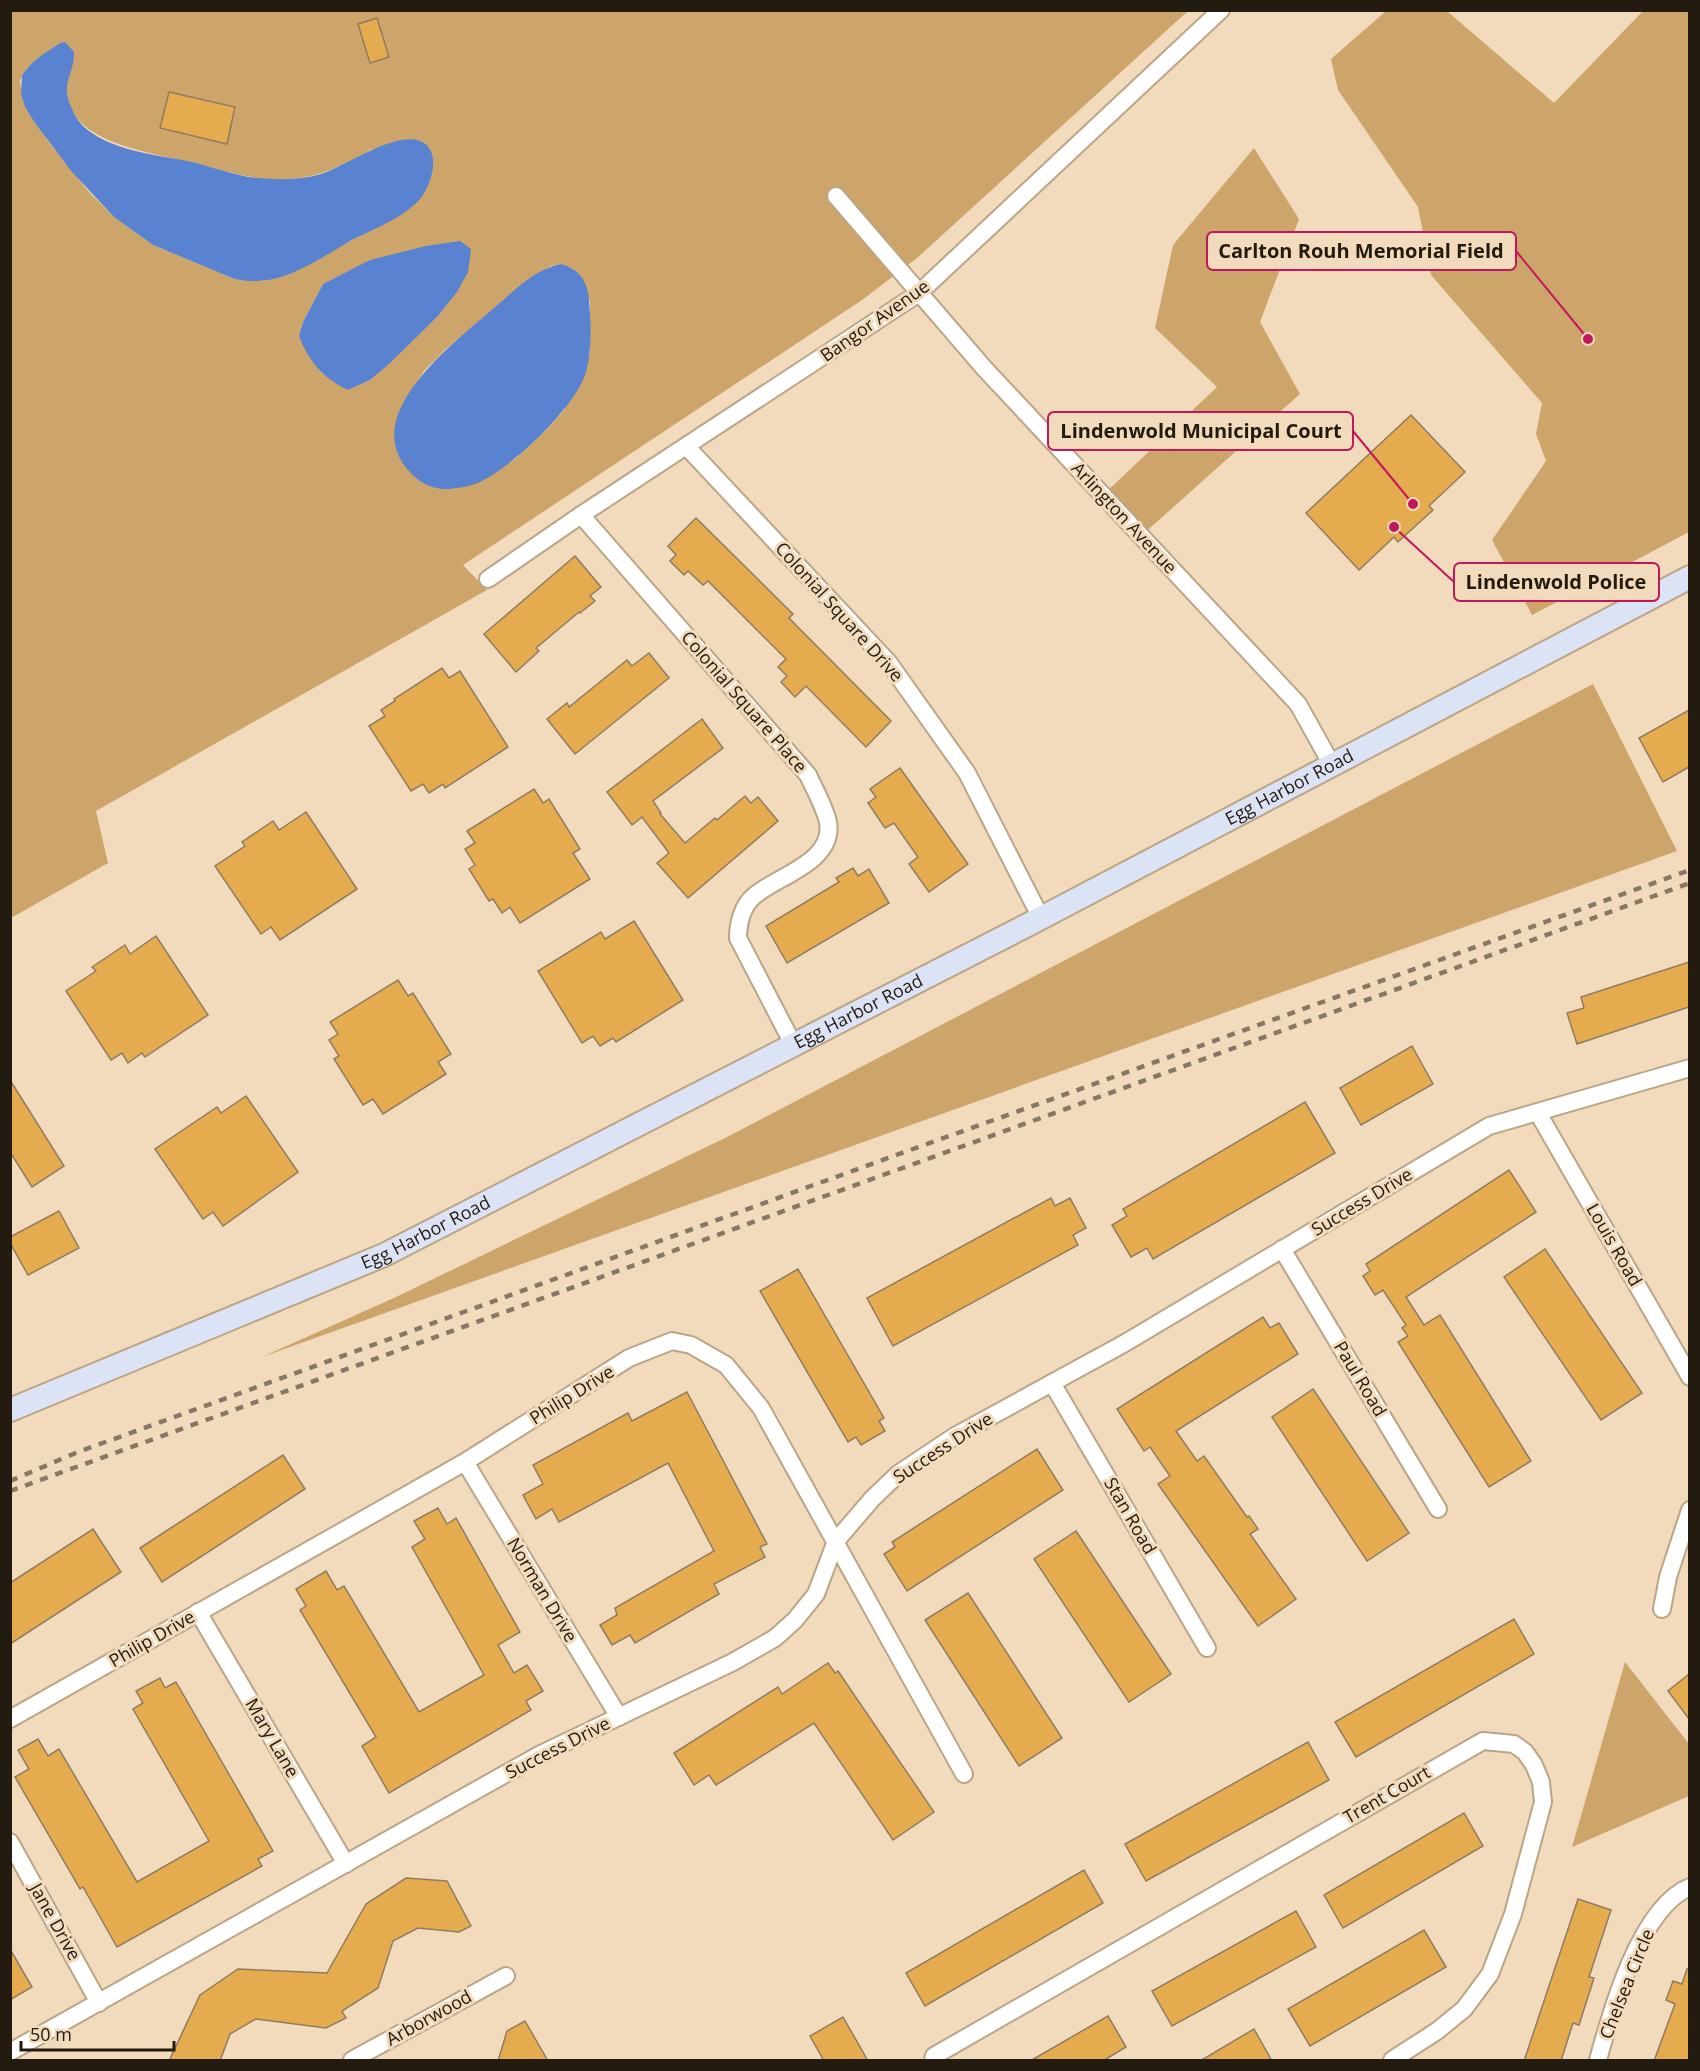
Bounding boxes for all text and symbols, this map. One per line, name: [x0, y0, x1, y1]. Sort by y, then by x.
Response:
callout: Carlton Rouh Memorial Field: [1207, 232, 1516, 270]
text: Carlton Rouh Memorial Field: [1218, 237, 1504, 264]
street label: Bangor Avenue: [815, 274, 934, 367]
callout: Lindenwold Municipal Court: [1048, 412, 1353, 450]
text: Lindenwold Municipal Court: [1060, 417, 1342, 444]
street label: Arlington Avenue: [1067, 456, 1183, 578]
street label: Colonial Square Drive: [770, 536, 909, 686]
callout: Lindenwold Police: [1454, 563, 1659, 601]
text: Lindenwold Police: [1466, 568, 1646, 595]
street label: Colonial Square Place: [676, 625, 813, 777]
street label: Egg Harbor Road: [1221, 743, 1357, 830]
street label: Egg Harbor Road: [789, 968, 926, 1054]
street label: Success Drive: [1306, 1161, 1417, 1241]
street label: Egg Harbor Road: [357, 1190, 494, 1274]
street label: Louis Road: [1581, 1199, 1648, 1290]
street label: Paul Road: [1329, 1336, 1393, 1421]
street label: Philip Drive: [525, 1359, 618, 1430]
street label: Success Drive: [888, 1406, 997, 1488]
street label: Stan Road: [1099, 1473, 1163, 1558]
street label: Norman Drive: [502, 1533, 584, 1646]
street label: Philip Drive: [104, 1604, 199, 1672]
street label: Mary Lane: [241, 1693, 305, 1782]
street label: Success Drive: [501, 1711, 614, 1784]
street label: Trent Court: [1339, 1760, 1434, 1829]
street label: Jane Drive: [24, 1877, 87, 1964]
street label: Chelsea Circle: [1593, 1925, 1659, 2042]
street label: Arborwood: [381, 1984, 476, 2051]
scale bar: [21, 2014, 174, 2052]
text: 50 m: [30, 2022, 72, 2046]

